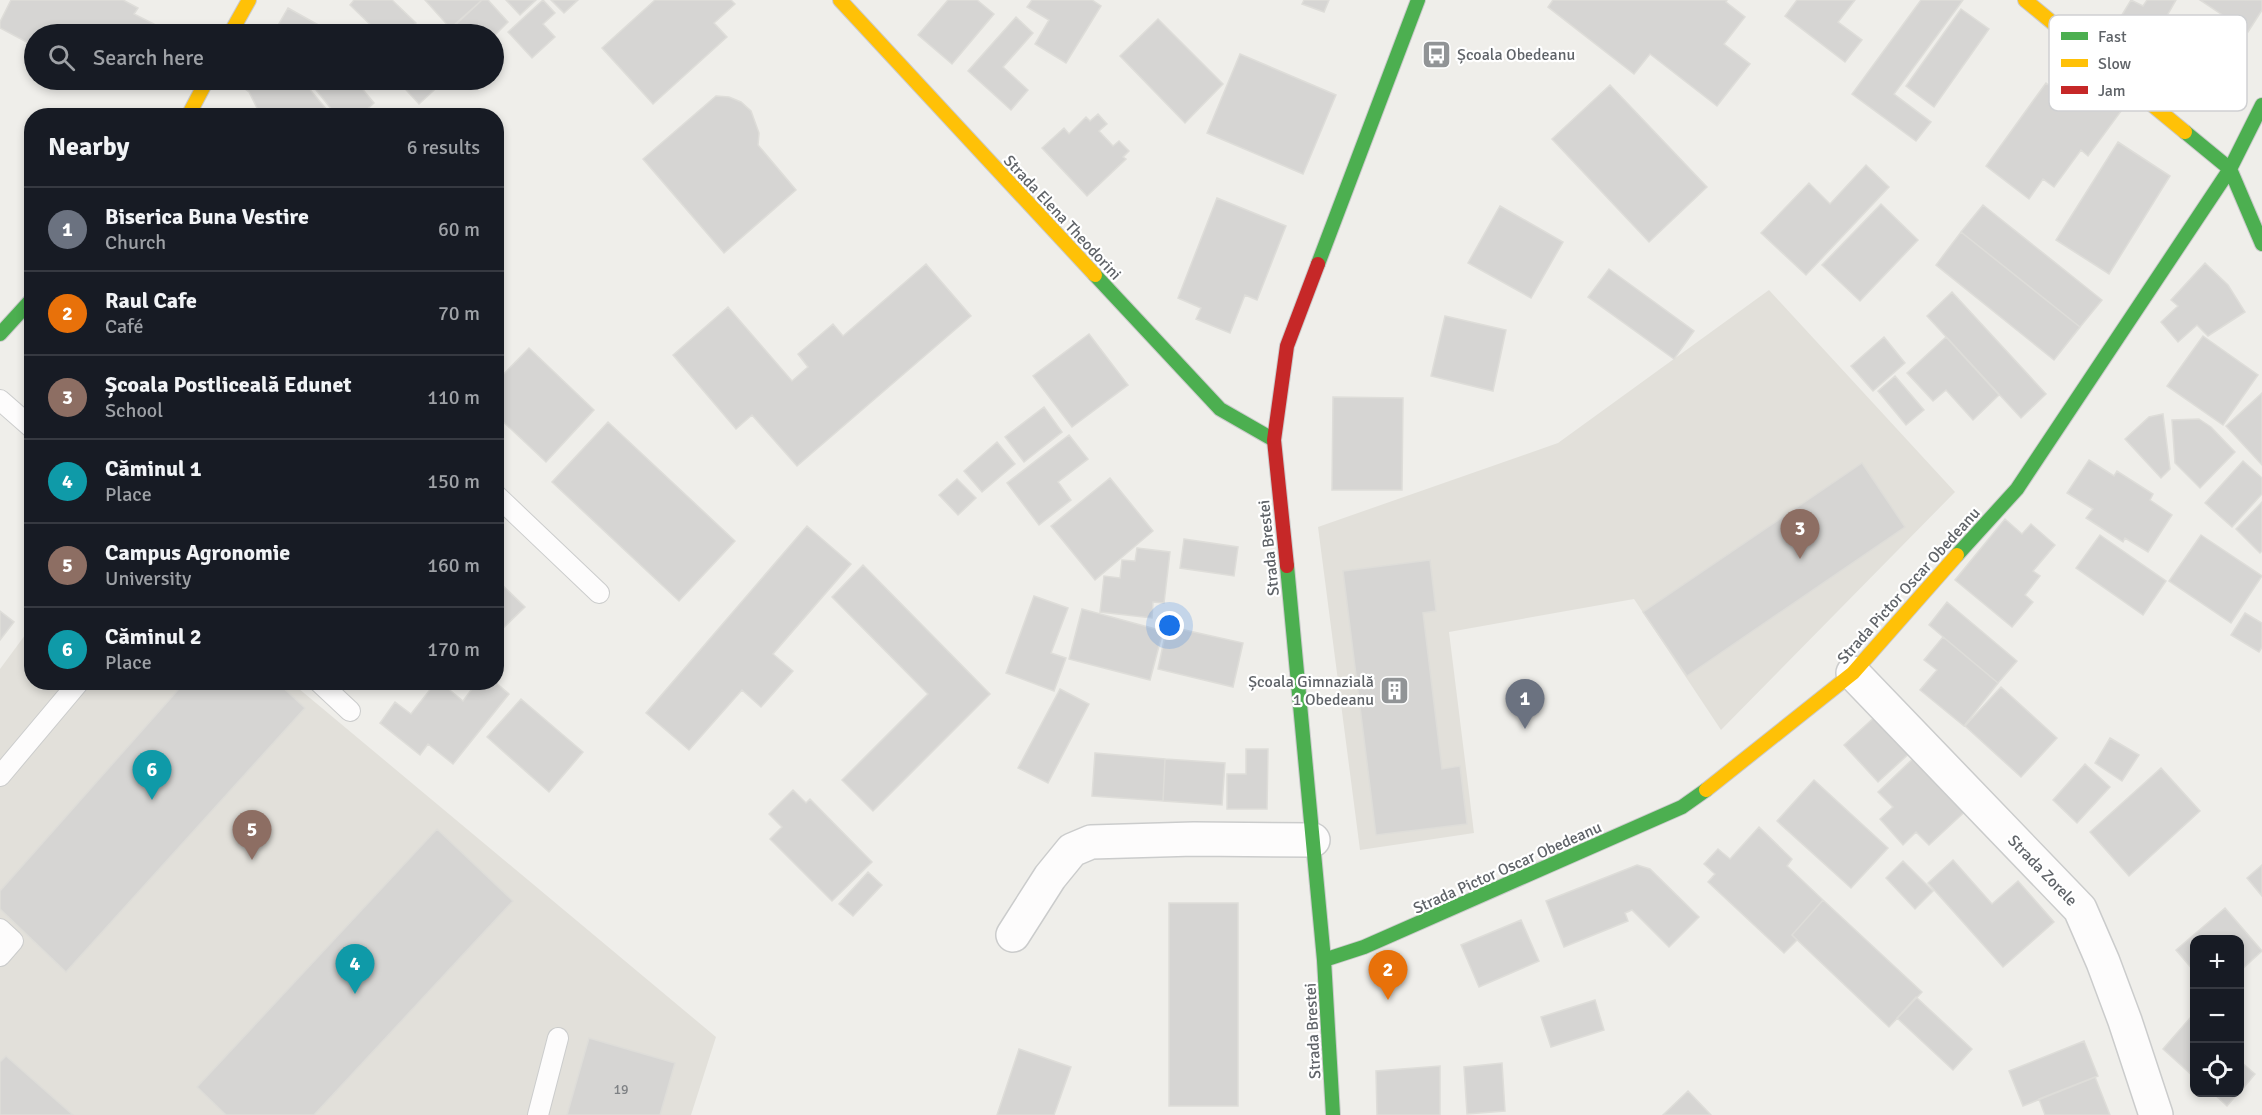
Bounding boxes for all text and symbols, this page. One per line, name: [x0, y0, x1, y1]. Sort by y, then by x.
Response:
legend: [2049, 15, 2247, 111]
search box: [24, 24, 504, 90]
text: Fast: [2098, 27, 2127, 47]
bus stop icon: Școala Obedeanu: [1420, 38, 1452, 70]
icon: search: [45, 41, 78, 74]
text: Search here: [93, 44, 204, 71]
place label: Școala Obedeanu: [1457, 45, 1575, 65]
text: Slow: [2098, 54, 2132, 74]
text: Jam: [2098, 81, 2126, 101]
text: Nearby: [48, 131, 129, 163]
text: 6 results: [407, 135, 480, 160]
street label: Strada Elena Theodorini: [999, 151, 1125, 284]
text: Biserica Buna Vestire: [105, 203, 309, 230]
text: 1: [62, 217, 73, 242]
text: 60 m: [438, 217, 480, 242]
text: Church: [105, 230, 166, 255]
text: Raul Cafe: [105, 287, 197, 314]
text: 2: [62, 301, 73, 326]
text: 70 m: [438, 301, 480, 326]
text: Café: [105, 314, 144, 339]
text: Școala Postliceală Edunet: [105, 371, 352, 398]
text: 3: [62, 385, 73, 410]
text: 110 m: [427, 385, 480, 410]
text: School: [105, 398, 163, 423]
text: Căminul 1: [105, 455, 202, 482]
text: 4: [62, 469, 73, 494]
text: 150 m: [427, 469, 480, 494]
text: Place: [105, 482, 152, 507]
street label: Strada Brestei: [1254, 499, 1284, 597]
street label: Strada Pictor Oscar Obedeanu: [1833, 503, 1984, 668]
pin: 3: [1780, 510, 1820, 559]
text: Campus Agronomie: [105, 539, 290, 566]
text: 5: [62, 553, 73, 578]
text: 160 m: [427, 553, 480, 578]
text: University: [105, 566, 191, 591]
your location: [1155, 611, 1184, 640]
text: Căminul 2: [105, 623, 202, 650]
text: 6: [62, 637, 73, 662]
text: 170 m: [427, 637, 480, 662]
text: Place: [105, 650, 152, 675]
place label: Școala Gimnazială 1 Obedeanu: [1248, 672, 1374, 710]
building icon: Școala Gimnazială 1 Obedeanu: [1379, 674, 1411, 706]
pin: 1: [1506, 680, 1544, 729]
pin: 6: [132, 750, 172, 800]
pin: 5: [232, 810, 272, 860]
street label: Strada Pictor Oscar Obedeanu: [1410, 817, 1605, 919]
street label: Strada Zorele: [2003, 831, 2081, 911]
map controls: [2190, 935, 2244, 1097]
button: +: [2190, 935, 2244, 989]
pin: 4: [336, 944, 374, 994]
pin: 2: [1368, 950, 1408, 1000]
street label: Strada Brestei: [1300, 982, 1326, 1080]
button: −: [2190, 989, 2244, 1043]
button: locate: [2190, 1043, 2244, 1097]
house number: 19: [613, 1081, 629, 1098]

